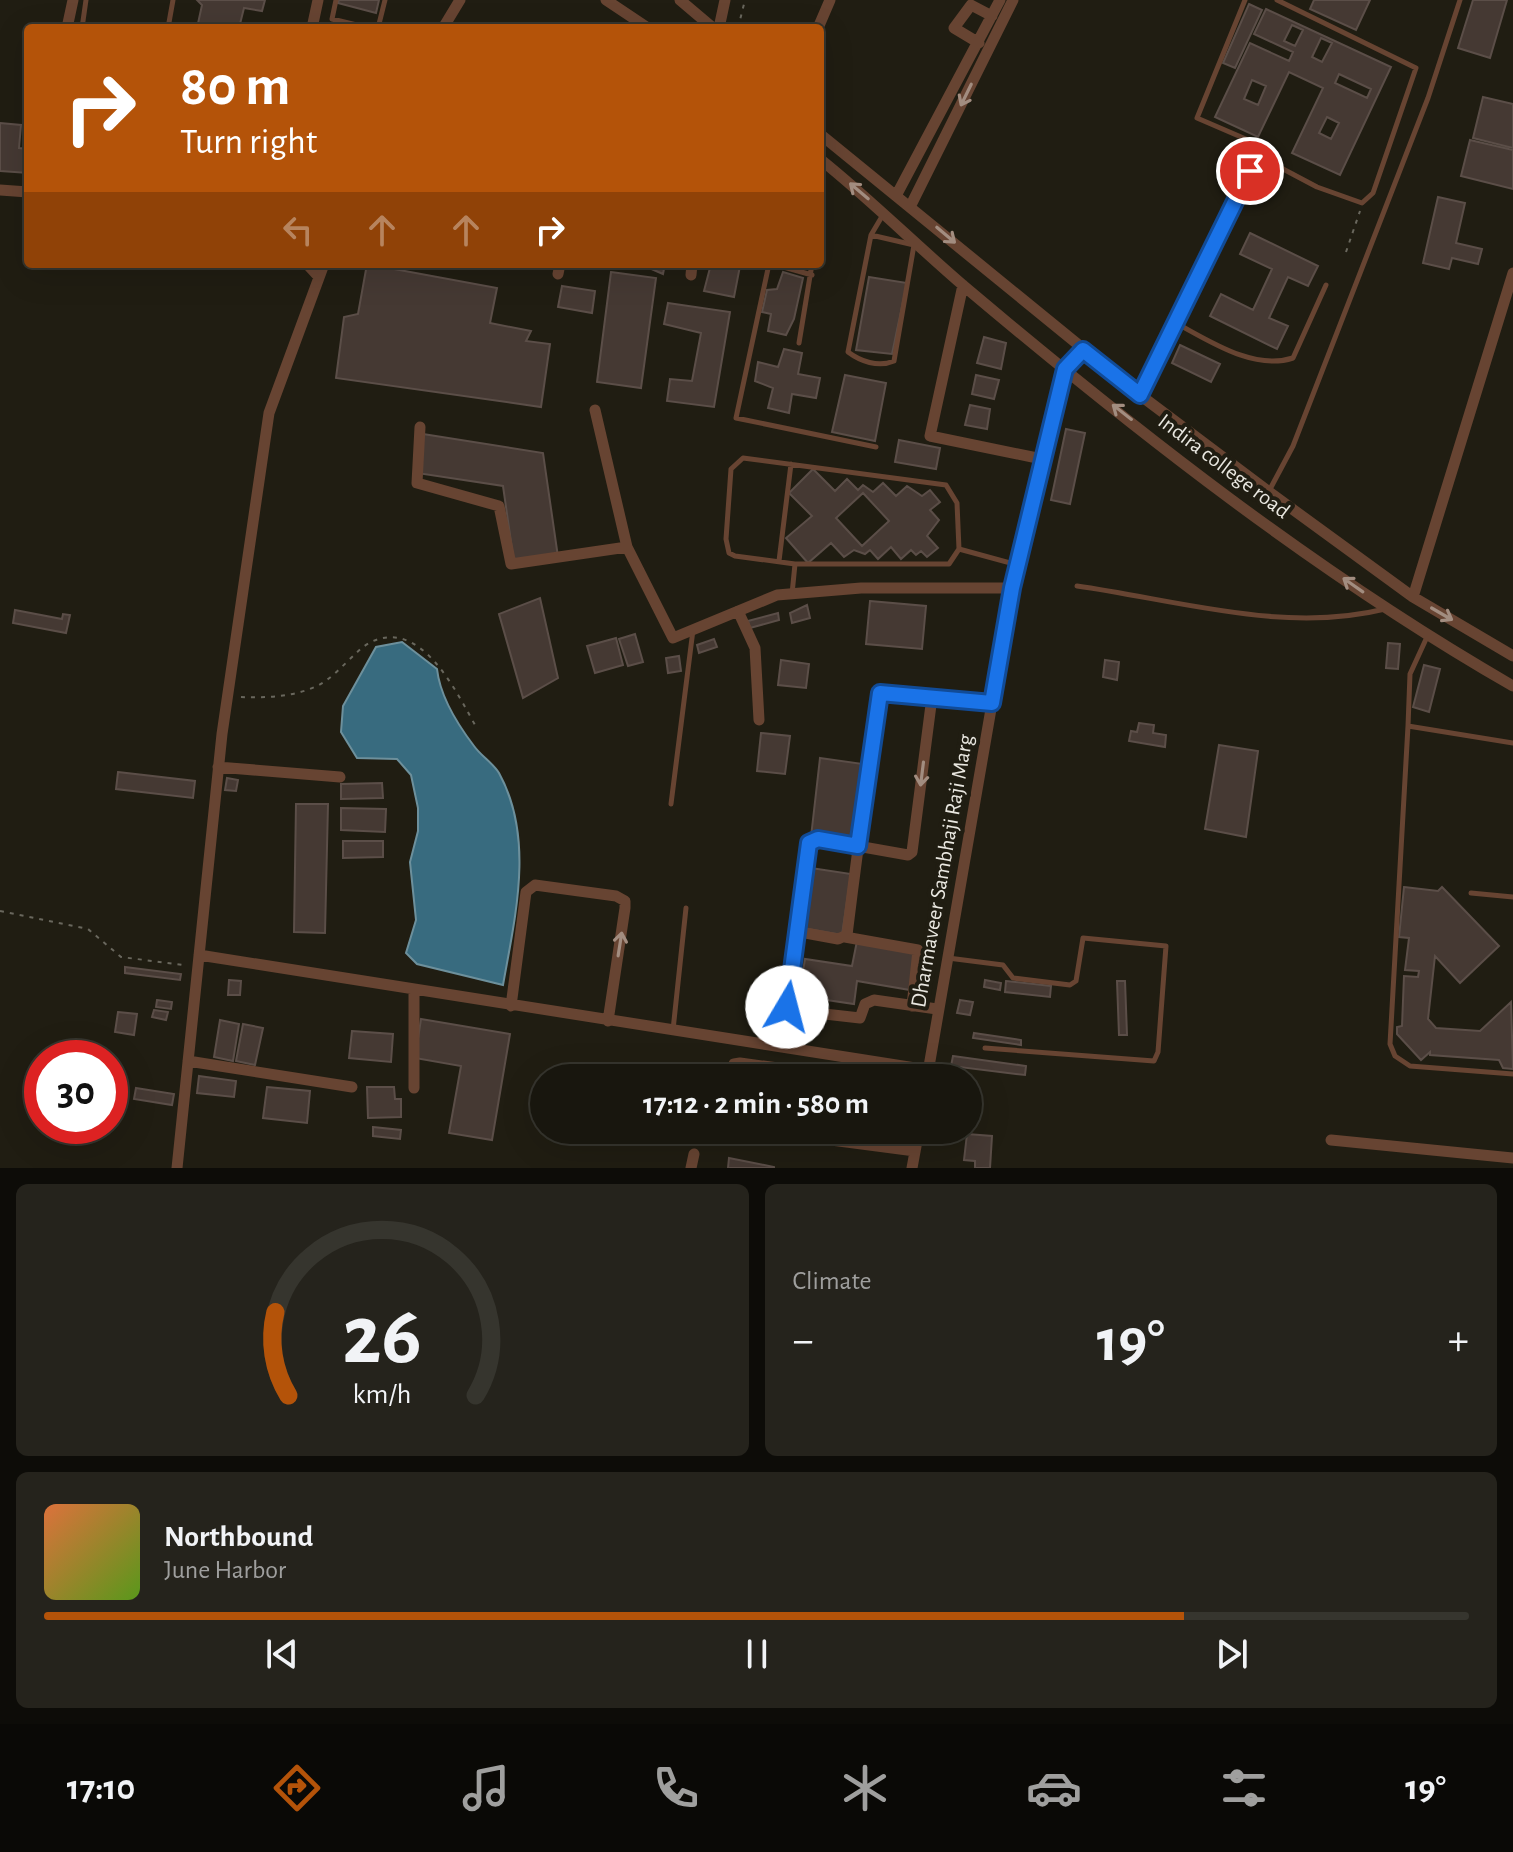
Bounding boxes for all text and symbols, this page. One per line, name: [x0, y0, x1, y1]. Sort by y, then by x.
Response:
icon: right: [48, 56, 152, 160]
text: 80 m: [180, 59, 290, 115]
one-way arrow: [958, 83, 973, 107]
text: Turn right: [180, 124, 317, 160]
pin: [1216, 137, 1284, 205]
icon: arrive: [1228, 149, 1272, 193]
one-way arrow: [849, 182, 870, 200]
icon: left: [276, 208, 320, 252]
icon: ahead: [360, 208, 404, 252]
icon: ahead: [444, 208, 488, 252]
icon: right: [528, 208, 572, 252]
one-way arrow: [936, 226, 956, 244]
one-way arrow: [1112, 404, 1133, 421]
street label: Indira college road: [1154, 410, 1294, 522]
one-way arrow: [1342, 577, 1364, 593]
one-way arrow: [1430, 606, 1453, 622]
street label: Dharmaveer Sambhaji Raji Marg: [907, 732, 977, 1009]
one-way arrow: [915, 761, 930, 787]
one-way arrow: [613, 932, 628, 957]
position arrow: [745, 965, 829, 1049]
speed limit sign: 30: [24, 1040, 128, 1144]
text: 17:12 · 2 min · 580 m: [643, 1089, 869, 1119]
text: Climate: [793, 1268, 871, 1294]
text: 26: [343, 1295, 422, 1379]
text: 19°: [1097, 1312, 1165, 1372]
text: −: [793, 1319, 814, 1363]
text: +: [1448, 1319, 1469, 1363]
text: km/h: [353, 1380, 412, 1409]
text: Northbound: [164, 1522, 313, 1552]
text: June Harbor: [164, 1557, 286, 1583]
icon: previous: [260, 1632, 304, 1676]
icon: pause: [735, 1632, 779, 1676]
icon: next: [1210, 1632, 1254, 1676]
icon: directions: [269, 1760, 325, 1816]
icon: music: [458, 1760, 514, 1816]
icon: phone: [648, 1760, 704, 1816]
icon: climate: [837, 1760, 893, 1816]
icon: car: [1026, 1760, 1082, 1816]
icon: filters: [1216, 1760, 1272, 1816]
text: 17:10: [67, 1770, 135, 1806]
text: 19°: [1405, 1770, 1446, 1806]

